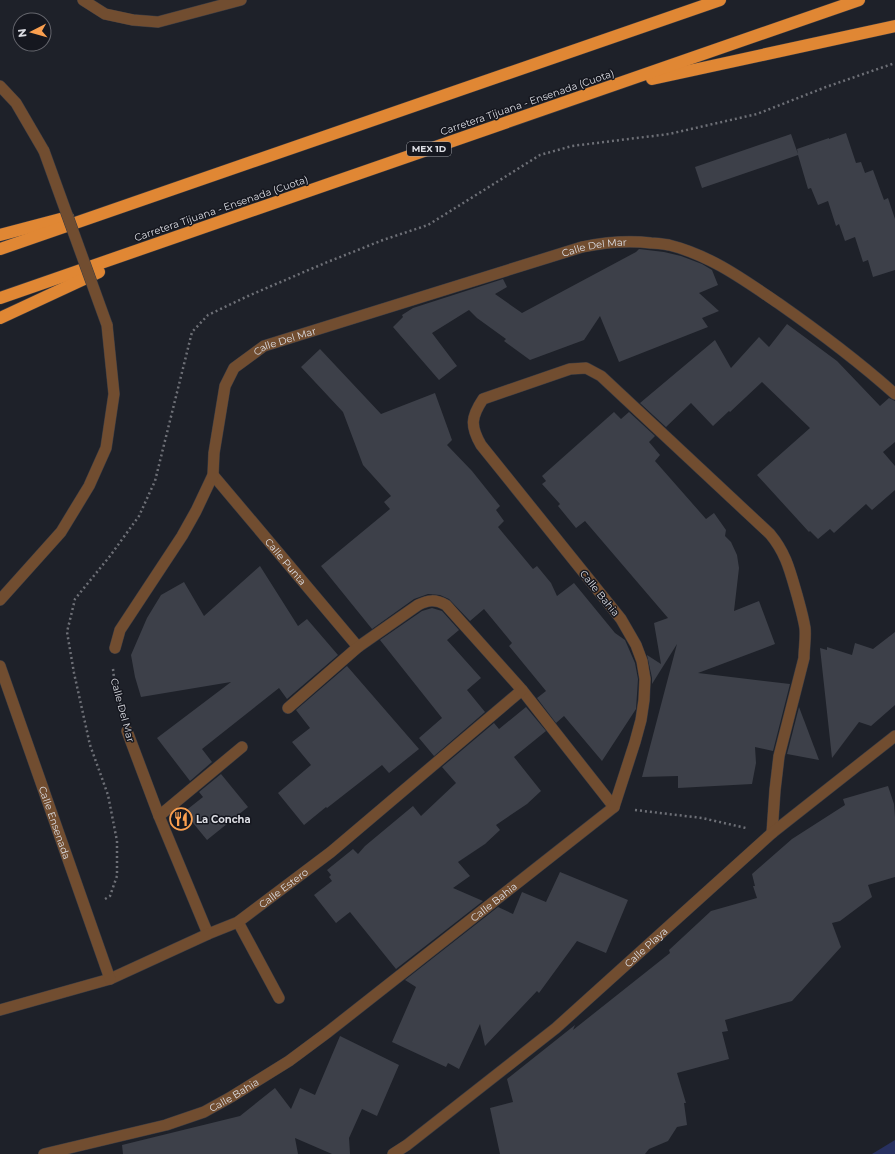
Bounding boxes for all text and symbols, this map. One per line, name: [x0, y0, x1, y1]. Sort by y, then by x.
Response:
north arrow: [12, 12, 52, 52]
text: N: [15, 28, 29, 38]
street label: Carretera Tijuana - Ensenada (Cuota): [439, 67, 616, 138]
road number: MEX 1D: [407, 142, 451, 156]
street label: Carretera Tijuana - Ensenada (Cuota): [133, 173, 310, 244]
street label: Calle Del Mar: [560, 236, 627, 260]
street label: Calle Del Mar: [251, 324, 318, 359]
street label: Calle Punta: [262, 536, 309, 588]
street label: Calle Bahia: [577, 568, 622, 619]
street label: Calle Del Mar: [108, 677, 137, 744]
street label: Calle Ensenada: [36, 784, 73, 861]
restaurant icon: La Concha: [168, 806, 194, 832]
place label: La Concha: [196, 813, 251, 826]
street label: Calle Estero: [256, 866, 311, 911]
street label: Calle Bahia: [468, 880, 520, 924]
street label: Calle Playa: [622, 925, 670, 970]
street label: Calle Bahia: [207, 1075, 261, 1115]

